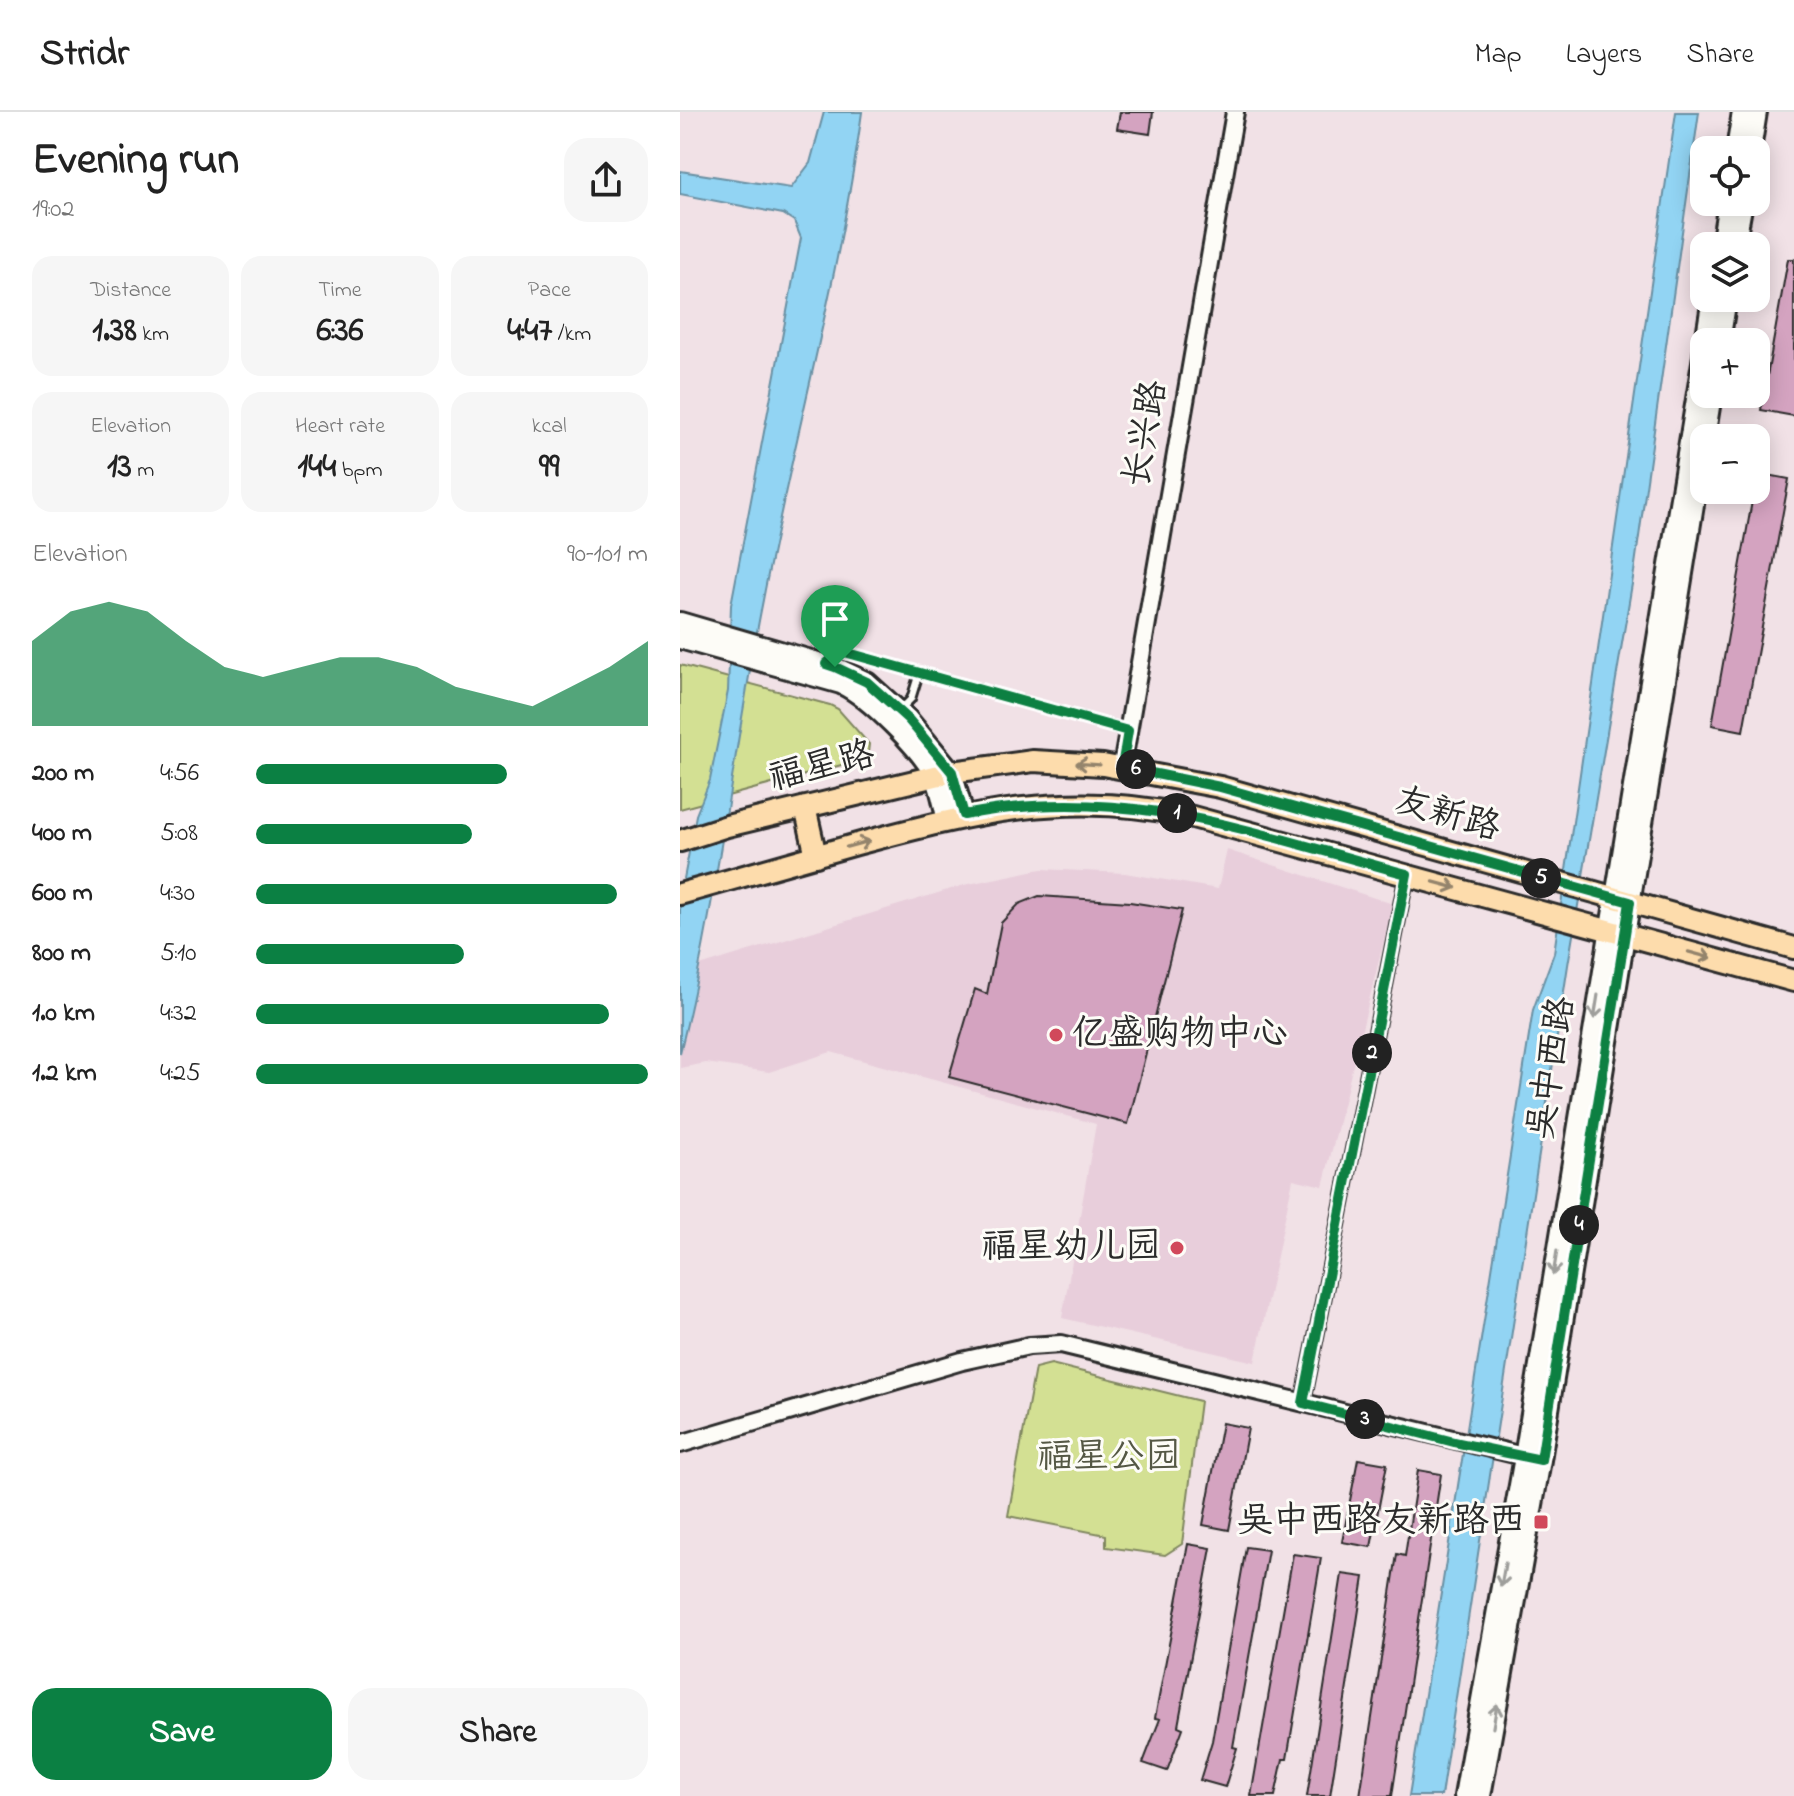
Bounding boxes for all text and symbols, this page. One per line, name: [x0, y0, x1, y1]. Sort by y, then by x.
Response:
text: Stridr: [40, 27, 129, 83]
text: Map: [1474, 35, 1522, 76]
text: Layers: [1566, 35, 1642, 76]
text: Share: [1686, 35, 1754, 76]
text: Evening run: [32, 129, 239, 193]
map controls: [1690, 136, 1770, 504]
button: locate: [1690, 136, 1770, 216]
button: share: [564, 138, 648, 222]
text: 19:02: [32, 191, 74, 229]
button: layers: [1690, 232, 1770, 312]
text: Distance: [90, 275, 171, 307]
text: Time: [318, 275, 362, 307]
text: Pace: [528, 275, 571, 307]
text: 1.38: [92, 307, 137, 357]
text: 6:36: [317, 307, 363, 357]
text: 4:47: [507, 307, 552, 357]
text: km: [137, 319, 169, 351]
text: /km: [552, 319, 591, 351]
button: +: [1690, 328, 1770, 408]
street label: 长兴路: [1112, 376, 1182, 492]
text: Elevation: [90, 411, 171, 443]
text: Heart rate: [295, 411, 385, 443]
text: kcal: [532, 411, 567, 443]
button: −: [1690, 424, 1770, 504]
text: 13: [107, 443, 132, 493]
text: 144: [298, 443, 336, 493]
text: 99: [539, 443, 560, 493]
text: m: [132, 455, 154, 487]
text: bpm: [336, 455, 382, 487]
text: Elevation: [32, 536, 128, 574]
text: 90–101 m: [567, 536, 648, 574]
pin: [801, 585, 869, 667]
icon: arrive: [813, 597, 857, 641]
street label: 福星路: [763, 729, 881, 807]
pin: 6: [1116, 749, 1156, 789]
text: 6: [1131, 753, 1141, 785]
text: 200 m: [32, 755, 94, 793]
text: 4:56: [160, 755, 199, 793]
one-way arrow: [1075, 756, 1102, 771]
street label: 友新路: [1388, 776, 1506, 856]
pin: 1: [1157, 793, 1197, 833]
text: 1: [1174, 797, 1181, 829]
text: 400 m: [32, 815, 92, 853]
text: 5:08: [160, 815, 198, 853]
one-way arrow: [845, 836, 871, 851]
pin: 5: [1521, 858, 1561, 898]
text: 5: [1535, 862, 1547, 894]
text: 600 m: [32, 875, 93, 913]
text: 4:30: [160, 875, 195, 913]
one-way arrow: [1431, 878, 1457, 893]
text: 800 m: [32, 935, 91, 973]
text: 5:10: [160, 935, 197, 973]
one-way arrow: [1687, 948, 1713, 963]
street label: 吴中西路: [1516, 993, 1590, 1143]
one-way arrow: [1587, 993, 1602, 1019]
text: 1.0 km: [32, 995, 95, 1033]
text: 4:32: [160, 995, 197, 1033]
place label: 亿盛购物中心: [1072, 1009, 1288, 1062]
marker: 亿盛购物中心: [1047, 1026, 1065, 1044]
pin: 2: [1352, 1033, 1392, 1073]
text: 2: [1367, 1037, 1377, 1069]
text: 1.2 km: [32, 1055, 97, 1093]
text: 4:25: [160, 1055, 201, 1093]
pin: 4: [1559, 1205, 1599, 1245]
text: 4: [1574, 1209, 1584, 1241]
place label: 福星幼儿园: [981, 1222, 1161, 1275]
marker: 福星幼儿园: [1168, 1239, 1186, 1257]
one-way arrow: [1546, 1250, 1561, 1275]
pin: 3: [1345, 1399, 1385, 1439]
text: 3: [1360, 1403, 1370, 1435]
park label: 福星公园: [1037, 1432, 1181, 1485]
place label: 吴中西路友新路西: [1237, 1496, 1525, 1549]
marker: 吴中西路友新路西: [1532, 1513, 1550, 1531]
one-way arrow: [1494, 1562, 1509, 1587]
button: Save: [32, 1688, 332, 1780]
button: Share: [348, 1688, 648, 1780]
one-way arrow: [1489, 1704, 1504, 1729]

